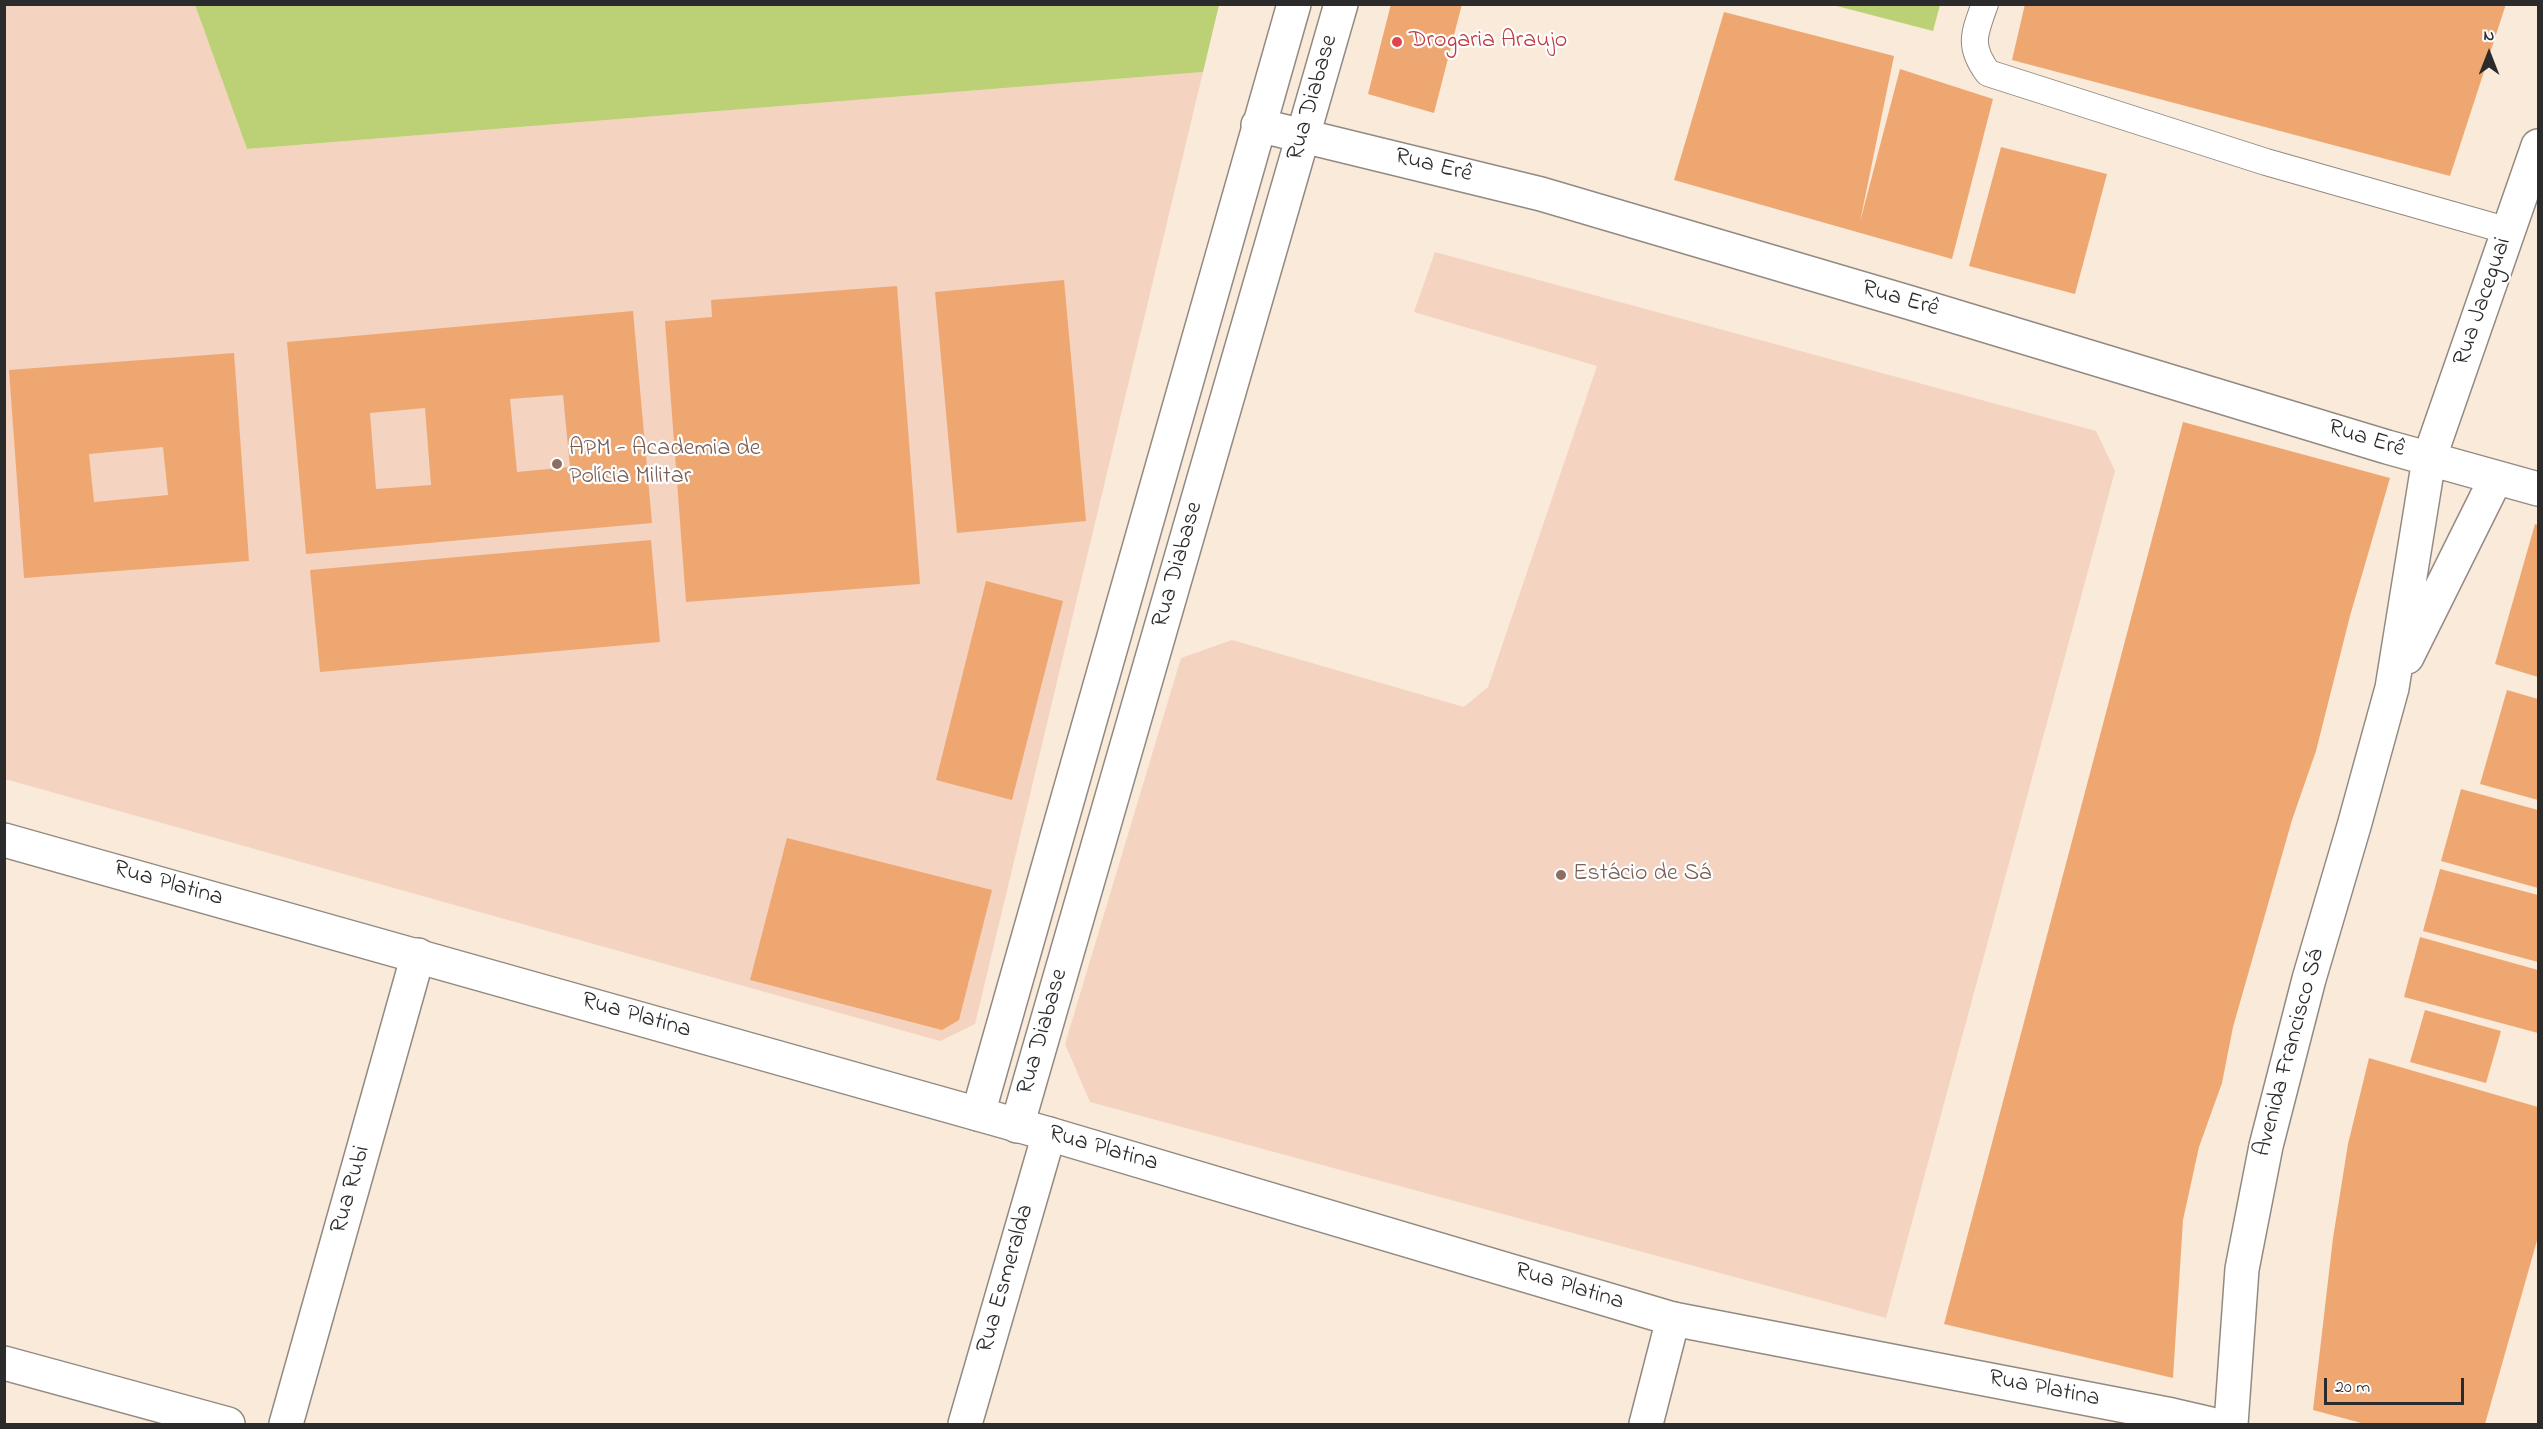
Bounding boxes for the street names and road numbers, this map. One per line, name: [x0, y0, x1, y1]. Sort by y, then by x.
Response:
street label: Rua Diabase: [1282, 32, 1346, 164]
street label: Rua Erê: [1391, 144, 1475, 190]
street label: Rua Jaceguai: [2449, 234, 2519, 370]
street label: Rua Erê: [1858, 275, 1942, 325]
street label: Rua Erê: [2324, 415, 2408, 465]
street label: Rua Diabase: [1147, 499, 1211, 631]
street label: Rua Platina: [110, 856, 226, 914]
street label: Avenida Francisco Sá: [2249, 946, 2333, 1160]
street label: Rua Diabase: [1012, 966, 1076, 1098]
street label: Rua Platina: [578, 988, 694, 1046]
street label: Rua Platina: [1045, 1121, 1161, 1179]
street label: Rua Rubi: [326, 1143, 378, 1237]
street label: Rua Esmeralda: [972, 1202, 1042, 1356]
street label: Rua Platina: [1511, 1258, 1627, 1318]
street label: Rua Platina: [1986, 1365, 2102, 1415]

